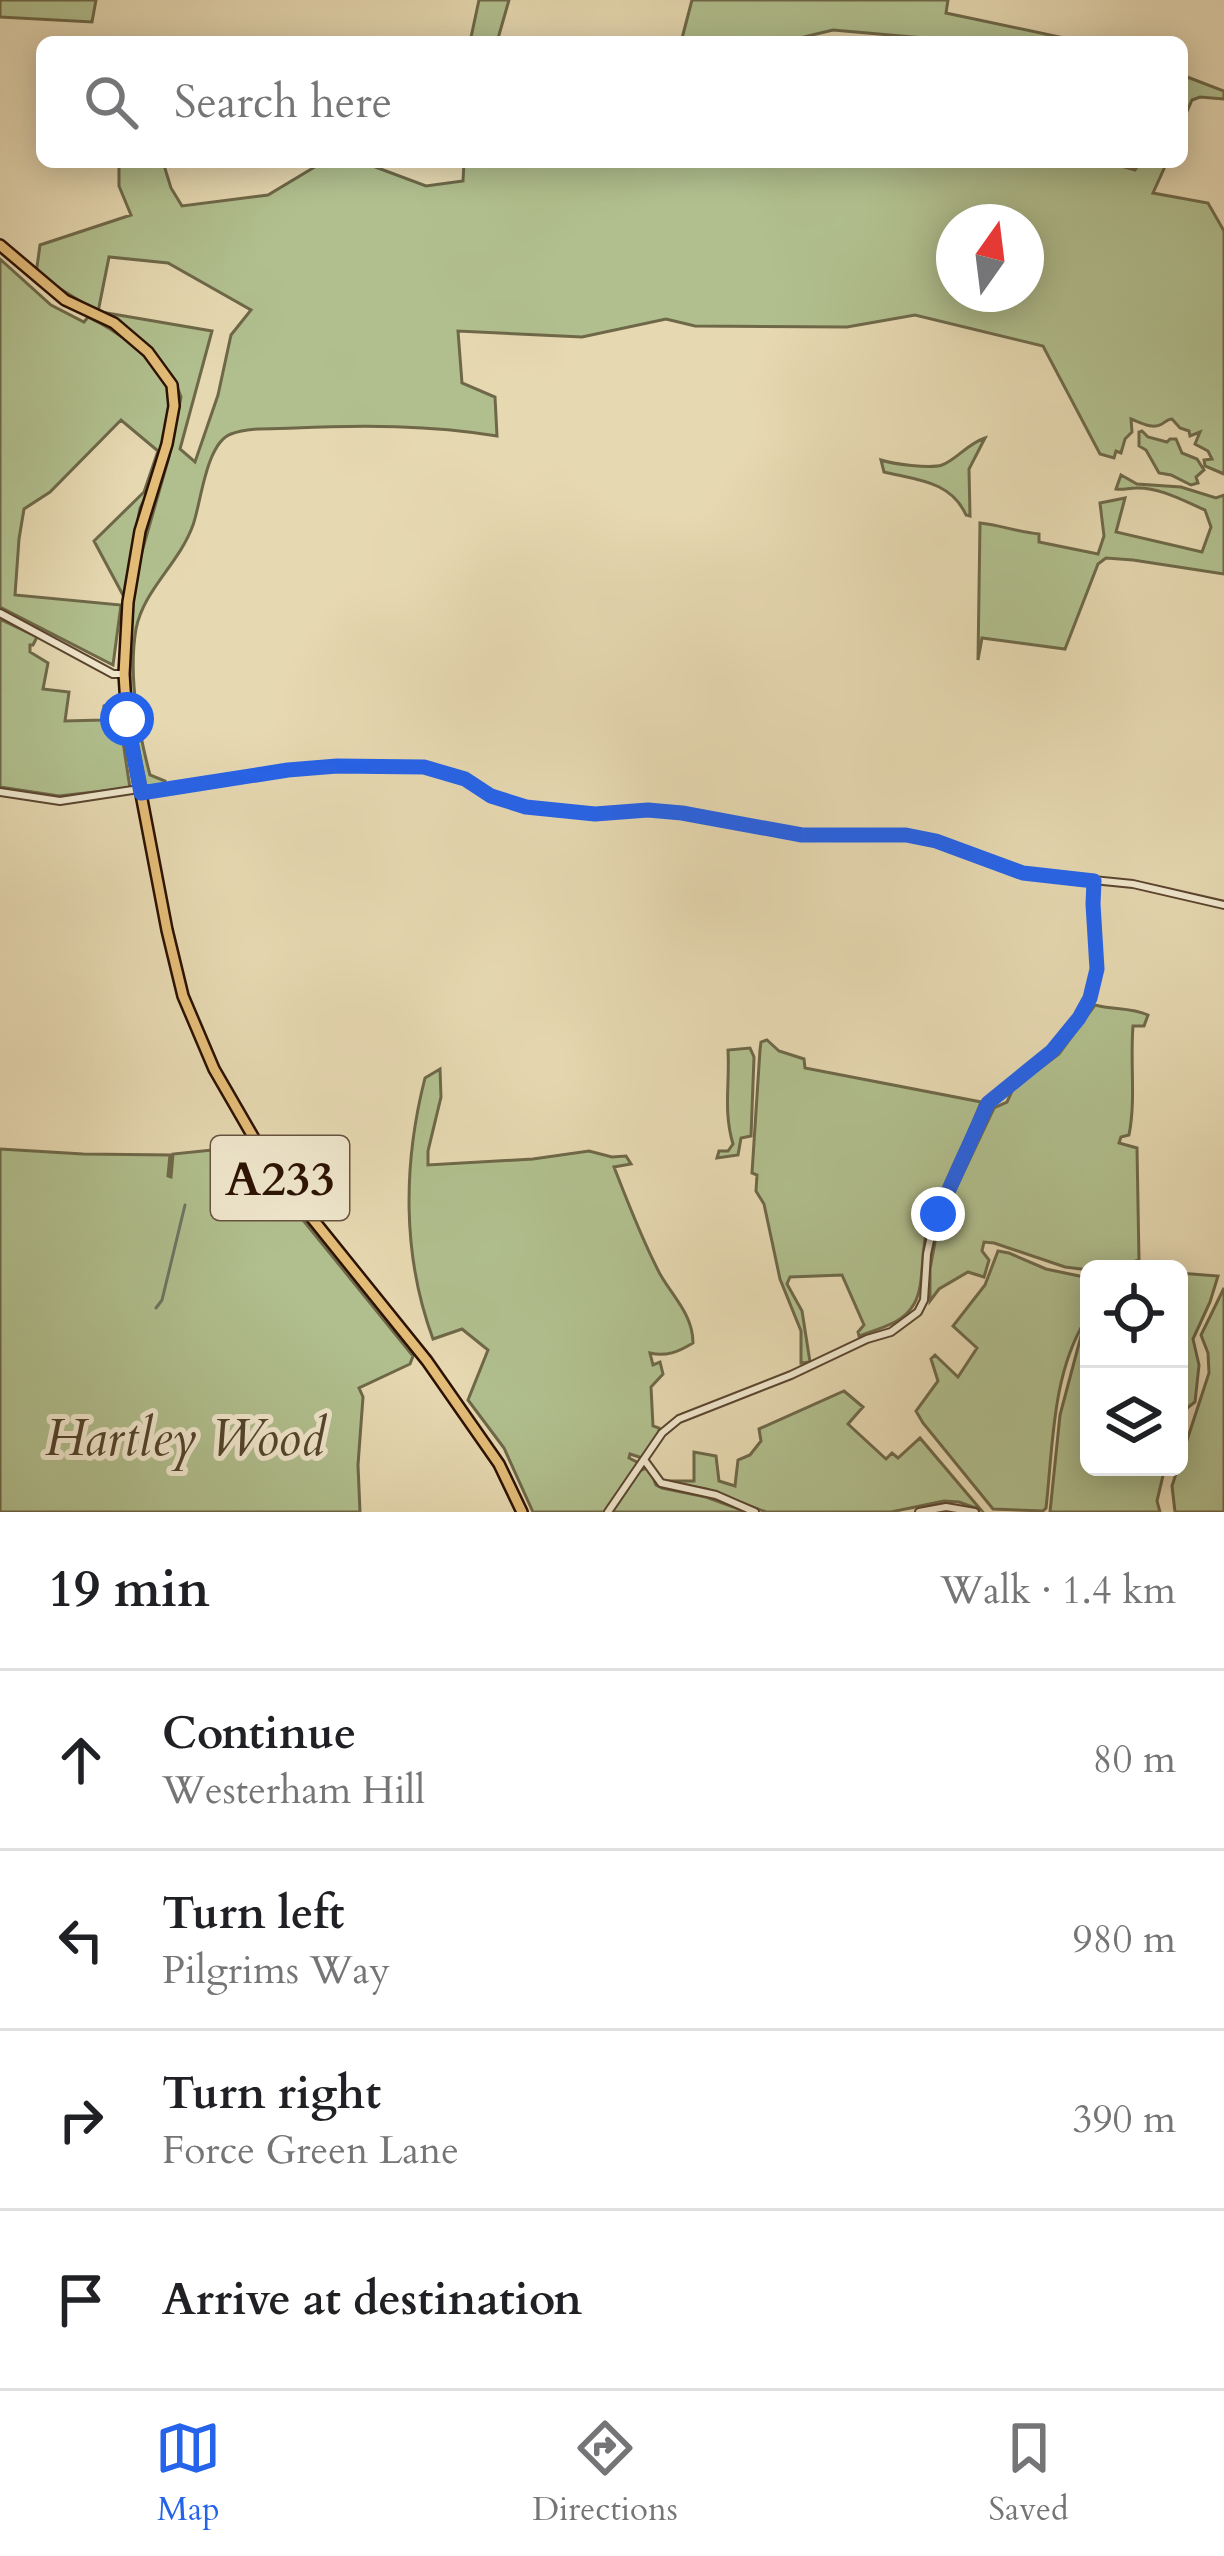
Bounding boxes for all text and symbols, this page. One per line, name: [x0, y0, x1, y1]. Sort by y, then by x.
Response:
search box: [36, 36, 1188, 168]
icon: search: [78, 69, 144, 135]
text: Search here: [174, 72, 392, 133]
north arrow: [936, 204, 1044, 312]
route start: [100, 692, 154, 746]
road number: A233: [211, 1136, 349, 1220]
route end: [911, 1187, 965, 1241]
map controls: [1080, 1260, 1188, 1476]
button: locate: [1080, 1260, 1188, 1368]
button: layers: [1080, 1368, 1188, 1476]
park label: Hartley Wood: [45, 1404, 328, 1474]
text: 19 min: [48, 1555, 210, 1625]
text: Walk · 1.4 km: [940, 1564, 1176, 1617]
text: Continue: [162, 1703, 356, 1764]
icon: ahead: [48, 1727, 114, 1793]
text: 80 m: [1093, 1733, 1176, 1786]
text: Westerham Hill: [162, 1764, 425, 1817]
text: Turn left: [162, 1883, 344, 1944]
icon: left: [48, 1907, 114, 1973]
text: 980 m: [1073, 1913, 1176, 1966]
text: Pilgrims Way: [162, 1944, 390, 1997]
text: Turn right: [162, 2063, 381, 2124]
icon: right: [48, 2087, 114, 2153]
text: 390 m: [1073, 2093, 1176, 2146]
text: Force Green Lane: [162, 2124, 459, 2177]
icon: arrive: [48, 2267, 114, 2333]
text: Arrive at destination: [162, 2269, 582, 2330]
tab: Map: [155, 2415, 221, 2532]
tab: Directions: [532, 2415, 678, 2532]
tab: Saved: [989, 2415, 1069, 2532]

